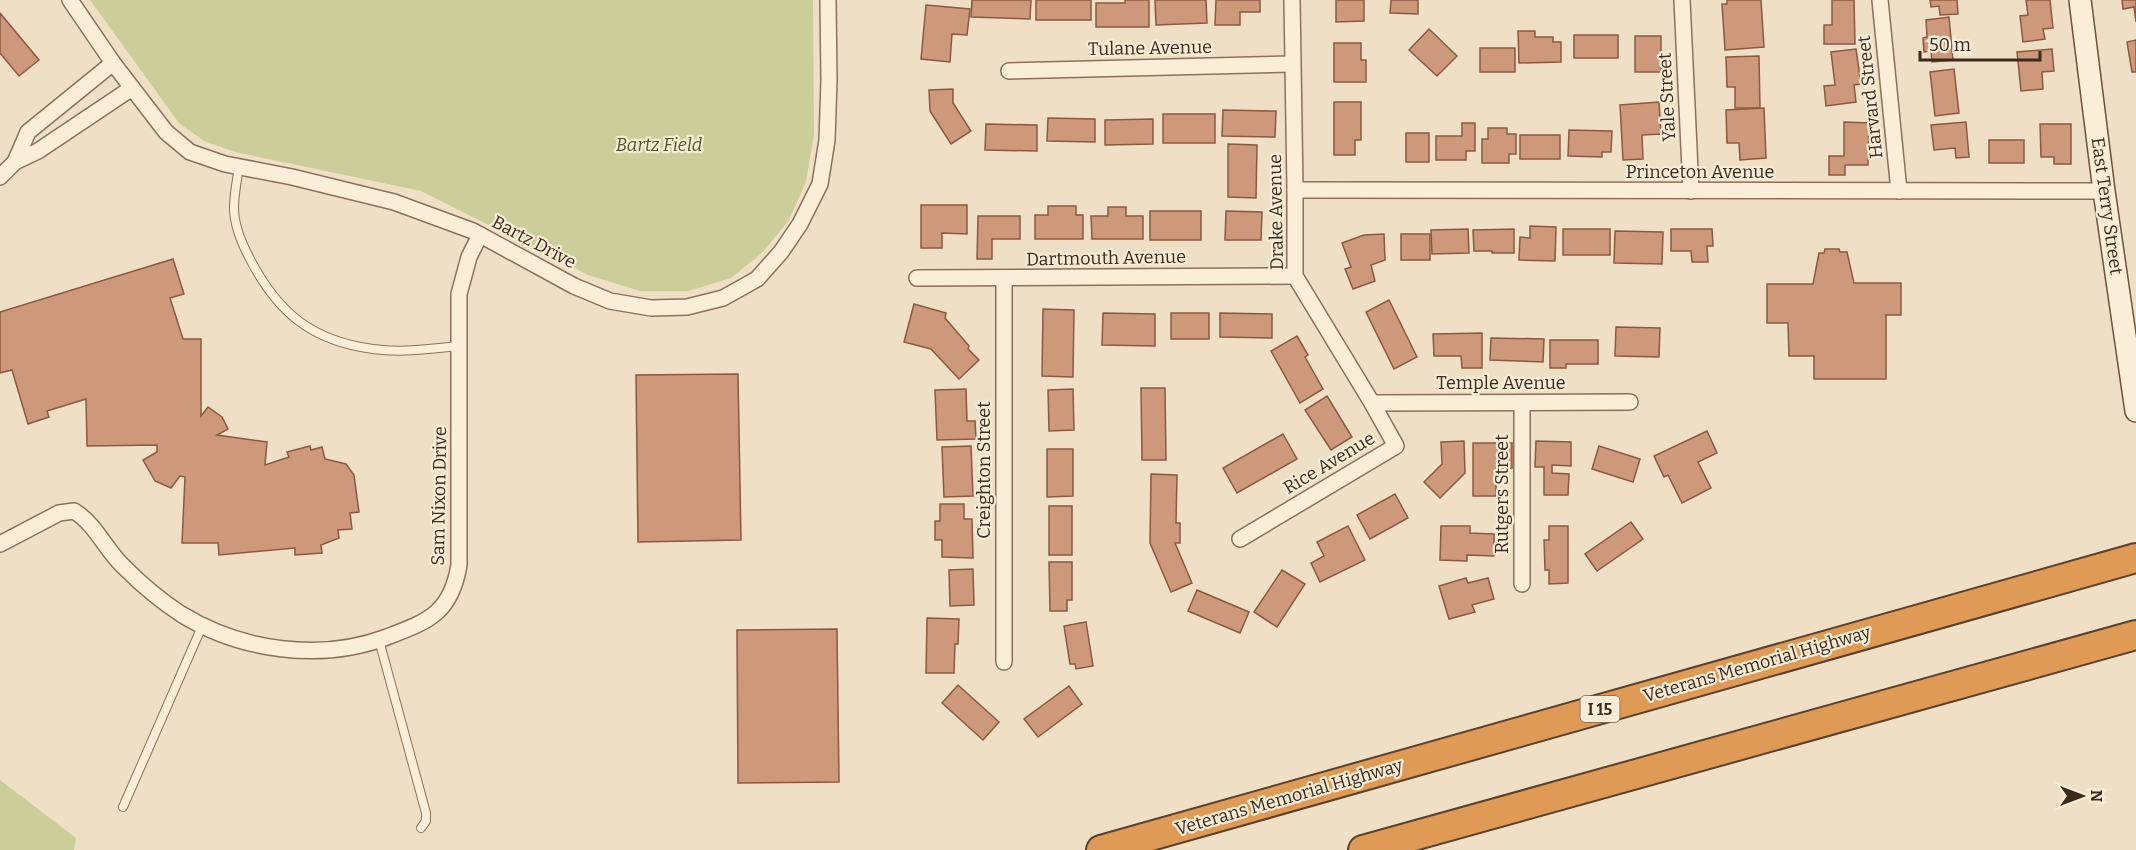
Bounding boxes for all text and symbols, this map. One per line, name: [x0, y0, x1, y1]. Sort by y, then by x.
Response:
scale bar: [1920, 24, 2040, 62]
street label: Harvard Street: [1853, 34, 1887, 160]
text: 50 m: [1929, 34, 1971, 56]
street label: Tulane Avenue: [1088, 36, 1212, 60]
street label: Yale Street: [1654, 51, 1680, 142]
park label: Bartz Field: [616, 134, 703, 156]
street label: East Terry Street: [2086, 136, 2128, 277]
street label: Drake Avenue: [1264, 154, 1288, 270]
street label: Princeton Avenue: [1626, 161, 1774, 183]
street label: Bartz Drive: [488, 211, 580, 273]
street label: Dartmouth Avenue: [1026, 246, 1186, 270]
street label: Temple Avenue: [1436, 372, 1566, 394]
street label: Creighton Street: [973, 401, 995, 539]
street label: Sam Nixon Drive: [427, 426, 451, 566]
street label: Rice Avenue: [1279, 427, 1379, 499]
street label: Rutgers Street: [1491, 434, 1513, 554]
street label: Veterans Memorial Highway: [1641, 621, 1874, 707]
road number: I 15: [1580, 696, 1620, 722]
street label: Veterans Memorial Highway: [1173, 754, 1406, 840]
north arrow: [2052, 766, 2112, 826]
text: N: [2087, 790, 2106, 802]

